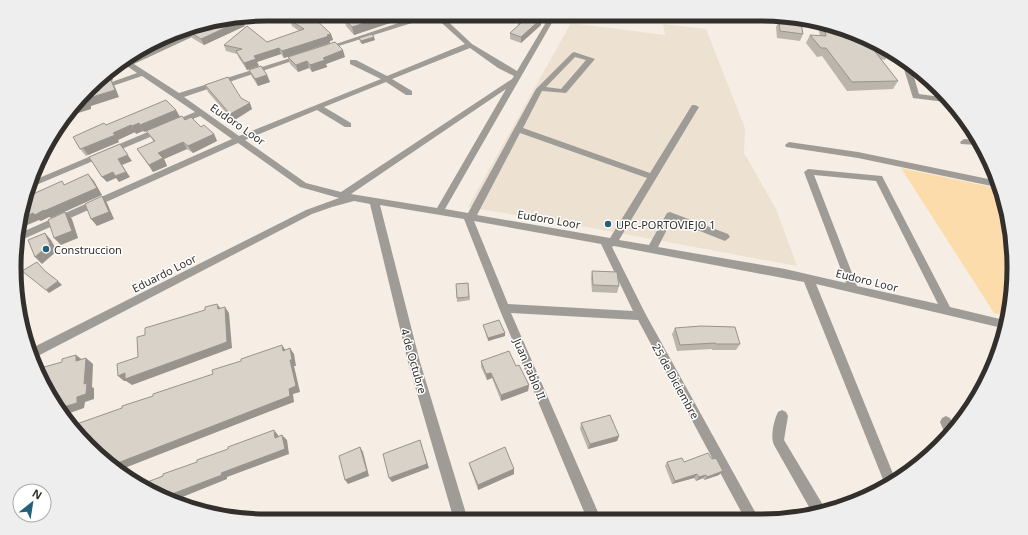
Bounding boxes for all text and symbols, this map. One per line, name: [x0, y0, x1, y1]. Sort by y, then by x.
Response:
street label: Eudoro Loor: [208, 100, 269, 149]
street label: Eudoro Loor: [516, 206, 582, 232]
place label: UPC-PORTOVIEJO 1: [616, 217, 716, 232]
marker: UPC-PORTOVIEJO 1: [603, 219, 613, 229]
place label: Construccion: [54, 242, 122, 257]
marker: Construccion: [41, 244, 51, 254]
street label: Eduardo Loor: [129, 250, 199, 296]
street label: Eudoro Loor: [834, 265, 900, 295]
street label: 4 de Octubre: [398, 327, 430, 395]
street label: Juan Pablo II: [510, 335, 550, 402]
street label: 25 de Diciembre: [649, 341, 703, 421]
north arrow: [12, 483, 52, 523]
text: N: [30, 485, 45, 503]

